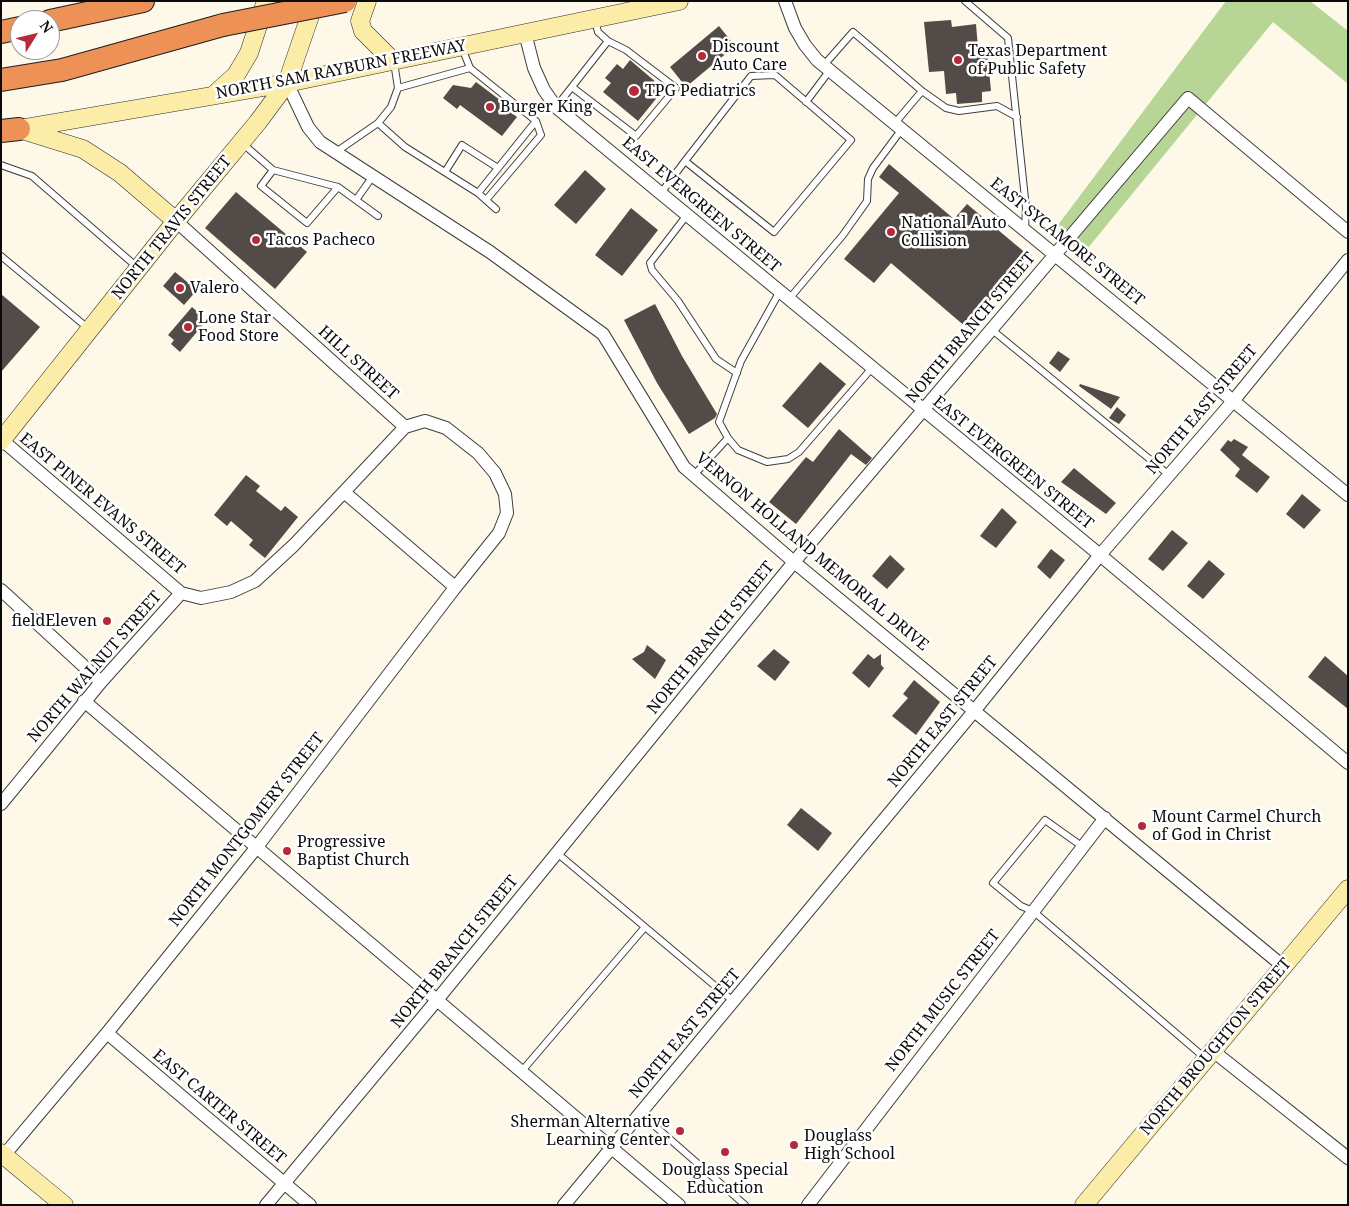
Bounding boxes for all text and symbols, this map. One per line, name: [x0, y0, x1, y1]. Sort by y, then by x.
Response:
north arrow: [10, 10, 60, 60]
text: N: [36, 16, 58, 37]
street label: NORTH SAM RAYBURN FREEWAY: [214, 36, 468, 104]
place label: Discount Auto Care: [712, 37, 787, 75]
place label: Texas Department of Public Safety: [968, 41, 1107, 79]
marker: Discount Auto Care: [696, 50, 708, 62]
marker: Texas Department of Public Safety: [952, 54, 964, 66]
place label: TPG Pediatrics: [645, 81, 756, 101]
marker: TPG Pediatrics: [627, 84, 641, 98]
place label: Burger King: [500, 97, 592, 117]
marker: Burger King: [484, 101, 496, 113]
street label: EAST EVERGREEN STREET: [618, 133, 784, 277]
street label: NORTH TRAVIS STREET: [108, 152, 236, 304]
street label: EAST SYCAMORE STREET: [986, 174, 1148, 310]
place label: National Auto Collision: [901, 213, 1007, 251]
marker: National Auto Collision: [885, 226, 897, 238]
place label: Tacos Pacheco: [266, 230, 375, 250]
marker: Tacos Pacheco: [250, 234, 262, 246]
street label: NORTH BRANCH STREET: [902, 249, 1040, 407]
place label: Valero: [190, 278, 239, 298]
marker: Valero: [174, 282, 186, 294]
place label: Lone Star Food Store: [198, 308, 279, 346]
marker: Lone Star Food Store: [182, 321, 194, 333]
street label: HILL STREET: [314, 322, 402, 404]
street label: NORTH EAST STREET: [1142, 341, 1262, 479]
street label: EAST EVERGREEN STREET: [929, 392, 1097, 534]
street label: EAST PINER EVANS STREET: [15, 429, 189, 579]
street label: VERNON HOLLAND MEMORIAL DRIVE: [692, 449, 932, 655]
street label: NORTH BRANCH STREET: [644, 558, 778, 718]
street label: NORTH WALNUT STREET: [24, 588, 166, 746]
place label: fieldEleven: [11, 611, 97, 631]
marker: fieldEleven: [101, 615, 113, 627]
street label: NORTH EAST STREET: [884, 653, 1002, 791]
street label: NORTH MONTGOMERY STREET: [165, 729, 329, 931]
place label: Mount Carmel Church of God in Christ: [1152, 807, 1321, 845]
marker: Mount Carmel Church of God in Christ: [1136, 820, 1148, 832]
place label: Progressive Baptist Church: [297, 832, 410, 870]
marker: Progressive Baptist Church: [281, 845, 293, 857]
street label: NORTH BRANCH STREET: [388, 872, 522, 1032]
street label: NORTH MUSIC STREET: [882, 926, 1004, 1076]
street label: NORTH BROUGHTON STREET: [1136, 955, 1296, 1139]
street label: NORTH EAST STREET: [625, 965, 745, 1103]
street label: EAST CARTER STREET: [149, 1046, 289, 1168]
place label: Sherman Alternative Learning Center: [511, 1112, 670, 1150]
marker: Sherman Alternative Learning Center: [674, 1125, 686, 1137]
place label: Douglass High School: [804, 1126, 895, 1164]
marker: Douglass High School: [788, 1139, 800, 1151]
marker: Douglass Special Education: [719, 1146, 731, 1158]
place label: Douglass Special Education: [662, 1160, 788, 1198]

